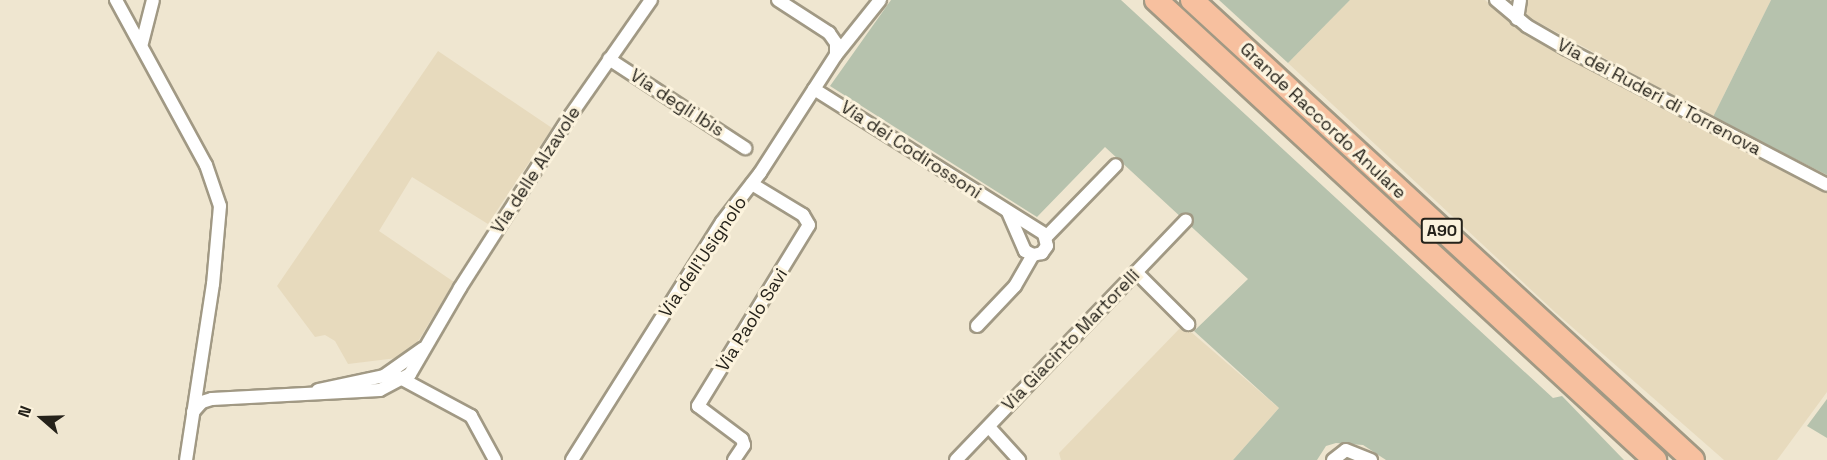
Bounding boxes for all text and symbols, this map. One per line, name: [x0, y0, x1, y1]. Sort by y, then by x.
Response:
street label: Via dei Ruderi di Torrenova: [1553, 34, 1765, 160]
street label: Grande Raccordo Anulare: [1235, 38, 1411, 204]
street label: Via degli Ibis: [626, 65, 728, 141]
street label: Via dei Codirossoni: [837, 96, 985, 204]
street label: Via delle Alzavole: [487, 102, 585, 238]
street label: Via dell'Usignolo: [655, 192, 751, 322]
road number: A90: [1420, 218, 1464, 244]
street label: Via Paolo Savi: [712, 264, 792, 376]
street label: Via Giacinto Martorelli: [998, 265, 1144, 415]
north arrow: [12, 388, 72, 448]
text: N: [13, 403, 36, 420]

